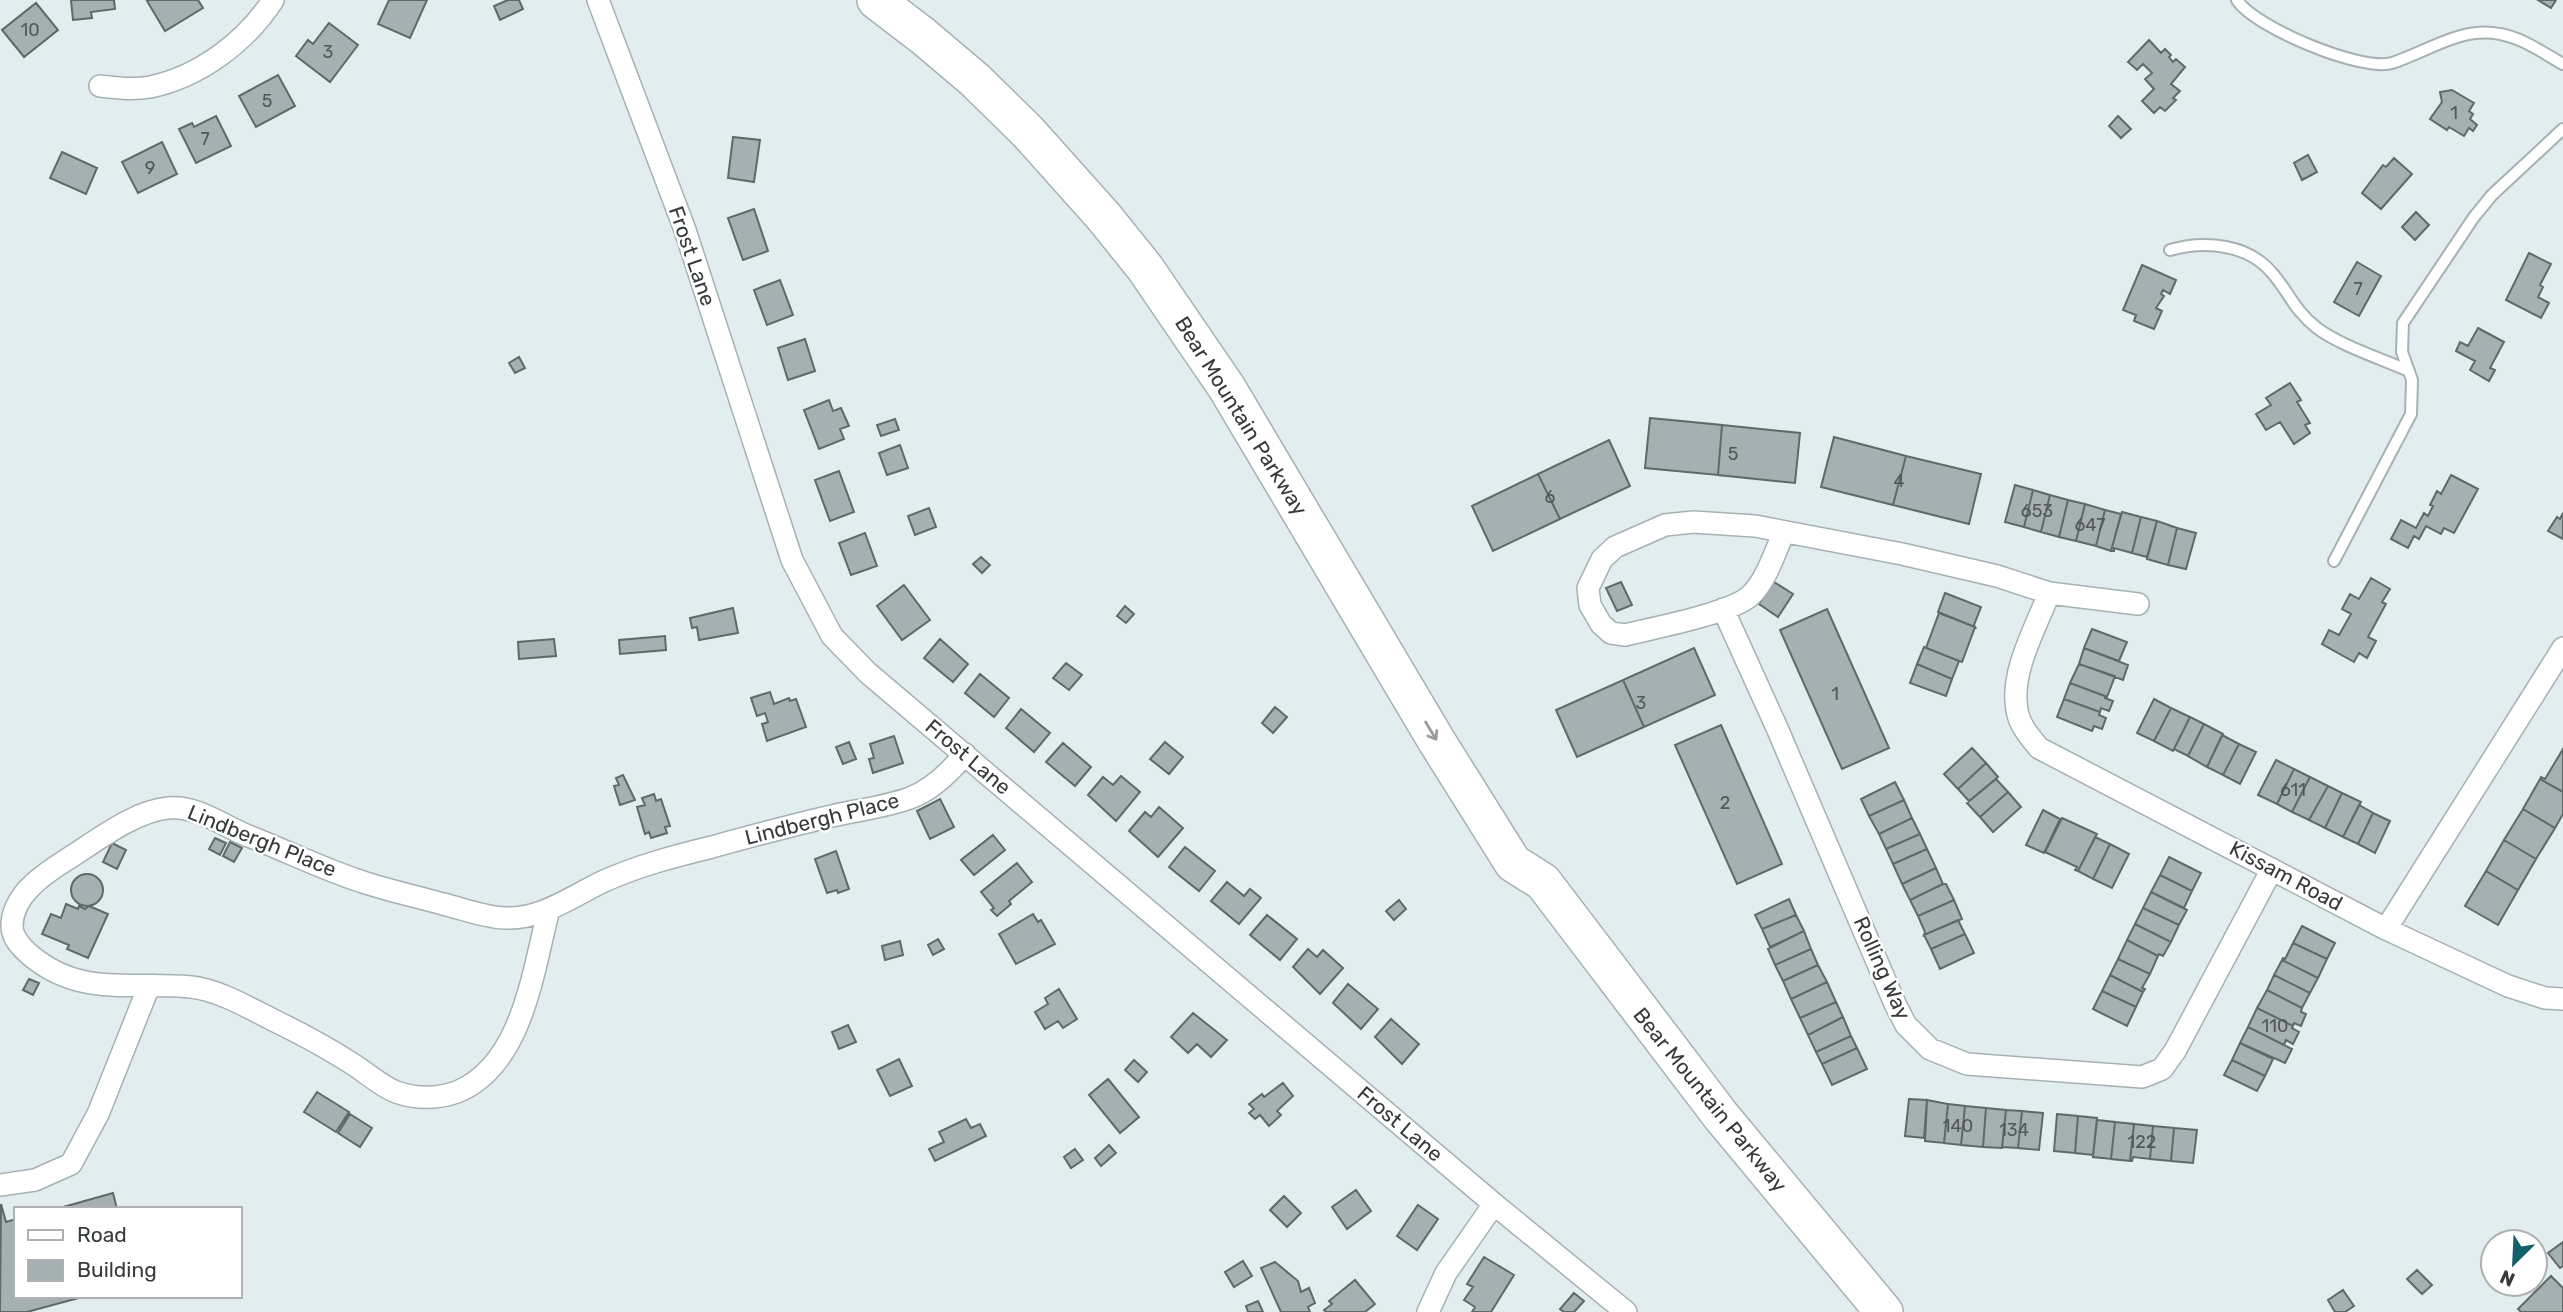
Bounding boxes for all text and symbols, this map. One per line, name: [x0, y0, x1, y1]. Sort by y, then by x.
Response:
house number: 10: [20, 19, 40, 41]
house number: 3: [323, 41, 333, 63]
house number: 5: [262, 90, 272, 112]
house number: 1: [2450, 102, 2458, 124]
house number: 7: [200, 128, 210, 150]
house number: 9: [145, 157, 155, 179]
street label: Frost Lane: [664, 203, 721, 309]
house number: 7: [2353, 278, 2363, 300]
street label: Bear Mountain Parkway: [1170, 312, 1313, 520]
house number: 5: [1728, 443, 1738, 465]
house number: 4: [1893, 470, 1905, 492]
house number: 6: [1545, 486, 1556, 508]
house number: 653: [2021, 500, 2053, 522]
house number: 647: [2075, 514, 2105, 536]
house number: 1: [1831, 683, 1839, 705]
house number: 3: [1636, 692, 1646, 714]
street label: Frost Lane: [921, 714, 1016, 800]
one-way arrow: [1424, 721, 1438, 741]
house number: 611: [2280, 779, 2306, 801]
street label: Lindbergh Place: [742, 787, 902, 850]
house number: 2: [1720, 792, 1730, 814]
street label: Lindbergh Place: [184, 799, 340, 882]
street label: Kissam Road: [2225, 835, 2347, 916]
street label: Rolling Way: [1849, 912, 1916, 1024]
street label: Bear Mountain Parkway: [1628, 1002, 1793, 1197]
house number: 110: [2262, 1015, 2288, 1037]
street label: Frost Lane: [1353, 1081, 1448, 1167]
house number: 140: [1943, 1115, 1973, 1137]
house number: 134: [1999, 1119, 2029, 1141]
house number: 122: [2128, 1131, 2156, 1153]
legend: [14, 1207, 242, 1298]
text: Road: [77, 1222, 127, 1247]
north arrow: [2479, 1228, 2549, 1298]
text: Building: [77, 1257, 157, 1282]
text: N: [2496, 1265, 2518, 1291]

